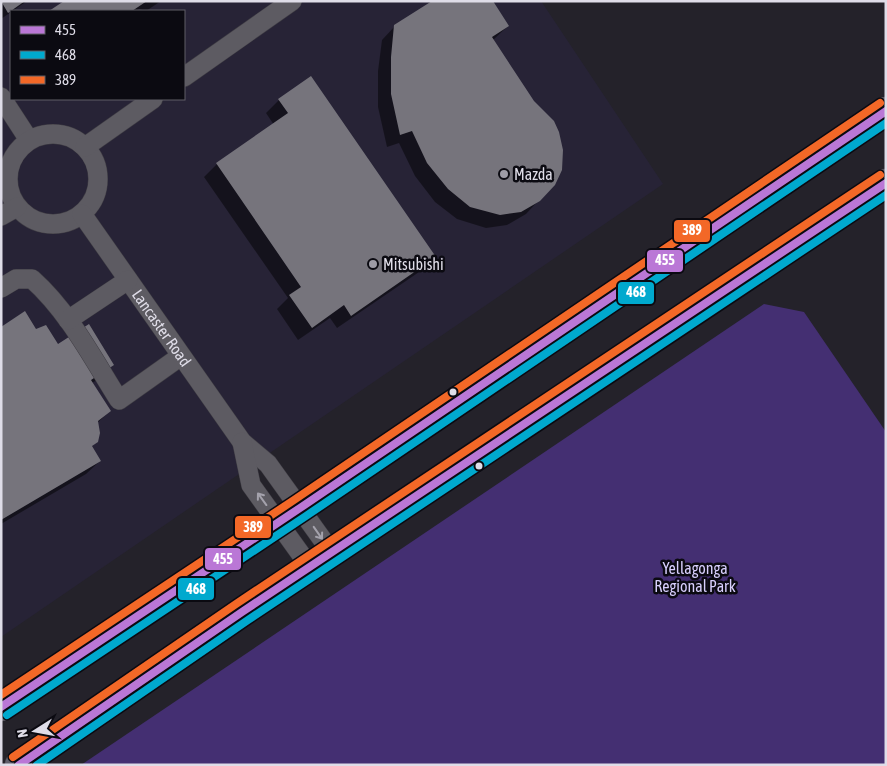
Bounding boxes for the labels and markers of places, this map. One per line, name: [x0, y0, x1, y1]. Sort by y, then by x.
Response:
place label: Mazda: [514, 165, 553, 183]
marker: Mazda: [498, 168, 510, 180]
place label: Mitsubishi: [383, 255, 444, 273]
marker: Mitsubishi: [367, 258, 379, 270]
unlabelled marker: [448, 387, 458, 397]
unlabelled marker: [474, 461, 484, 471]

